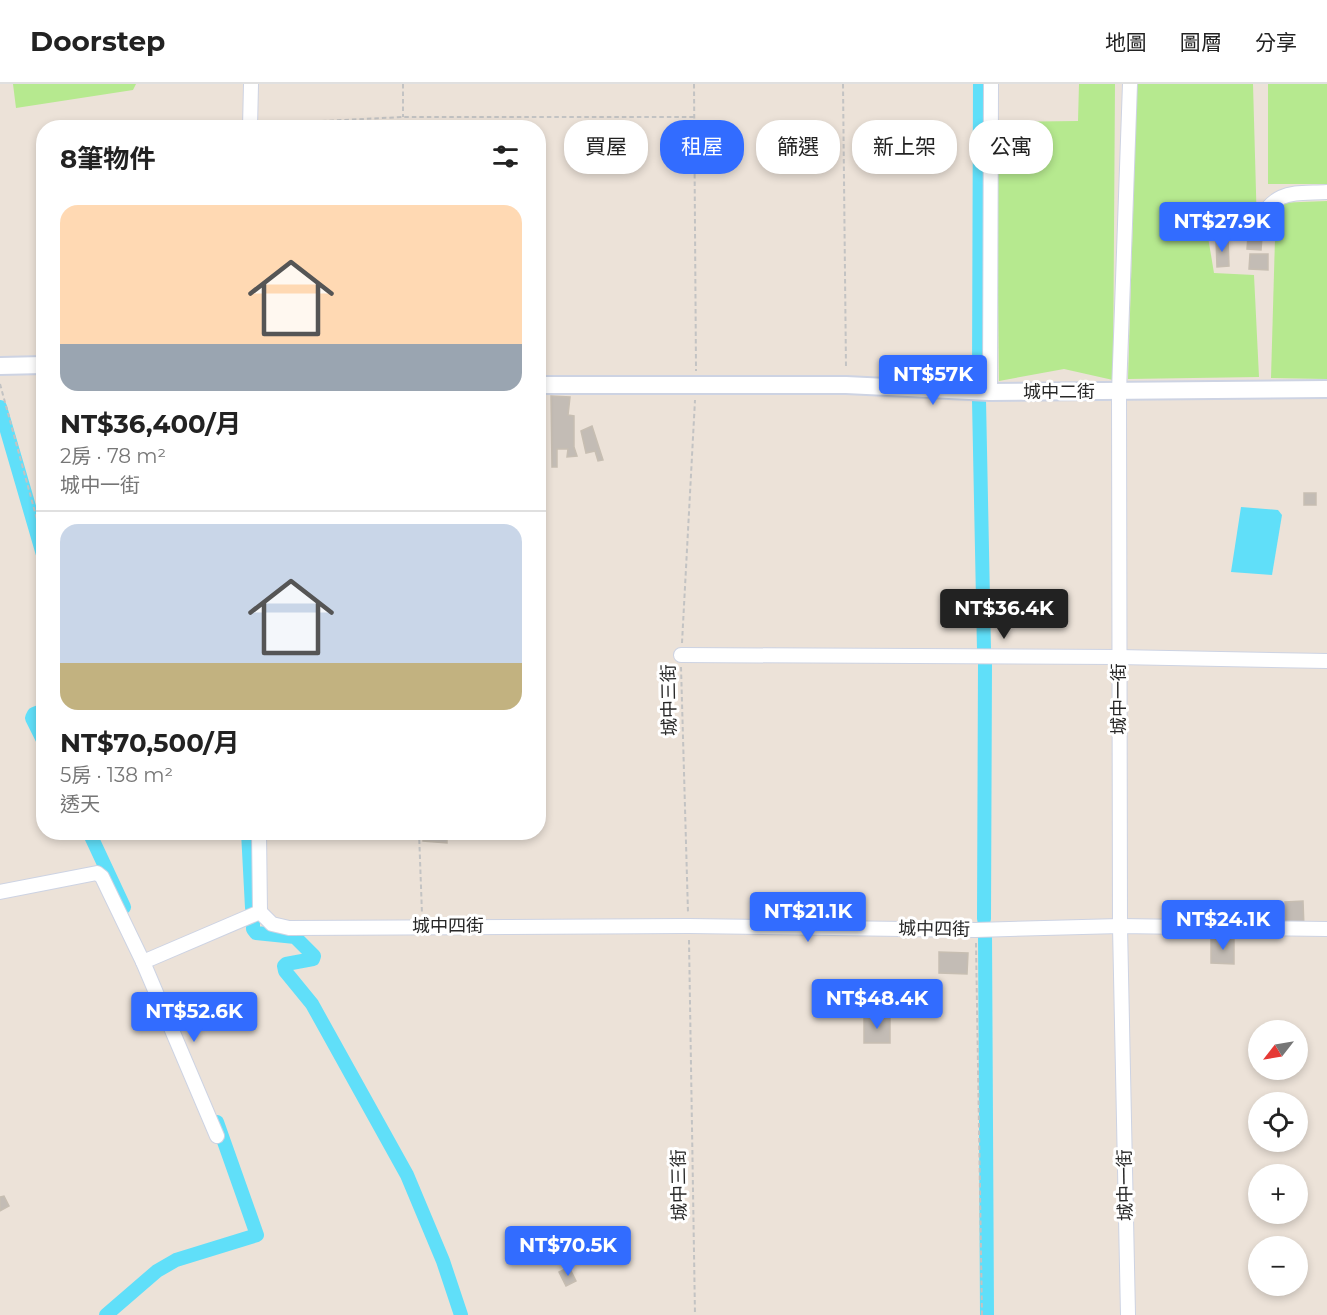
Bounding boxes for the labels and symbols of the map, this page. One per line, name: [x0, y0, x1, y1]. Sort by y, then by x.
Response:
pin: NT$27.9K: [1160, 202, 1284, 253]
pin: NT$57K: [884, 355, 982, 406]
street label: 城中二街: [1023, 381, 1095, 403]
pin: NT$36.4K: [942, 589, 1066, 640]
street label: 城中一街: [1108, 663, 1130, 735]
street label: 城中三街: [657, 664, 681, 736]
pin: NT$21.1K: [746, 892, 870, 943]
pin: NT$24.1K: [1161, 900, 1285, 951]
street label: 城中四街: [412, 915, 484, 937]
street label: 城中四街: [898, 917, 970, 941]
pin: NT$48.4K: [815, 979, 939, 1030]
pin: NT$52.6K: [132, 992, 256, 1043]
north arrow: [1248, 1020, 1308, 1080]
street label: 城中三街: [667, 1149, 691, 1221]
street label: 城中一街: [1113, 1149, 1137, 1221]
pin: NT$70.5K: [506, 1226, 630, 1277]

